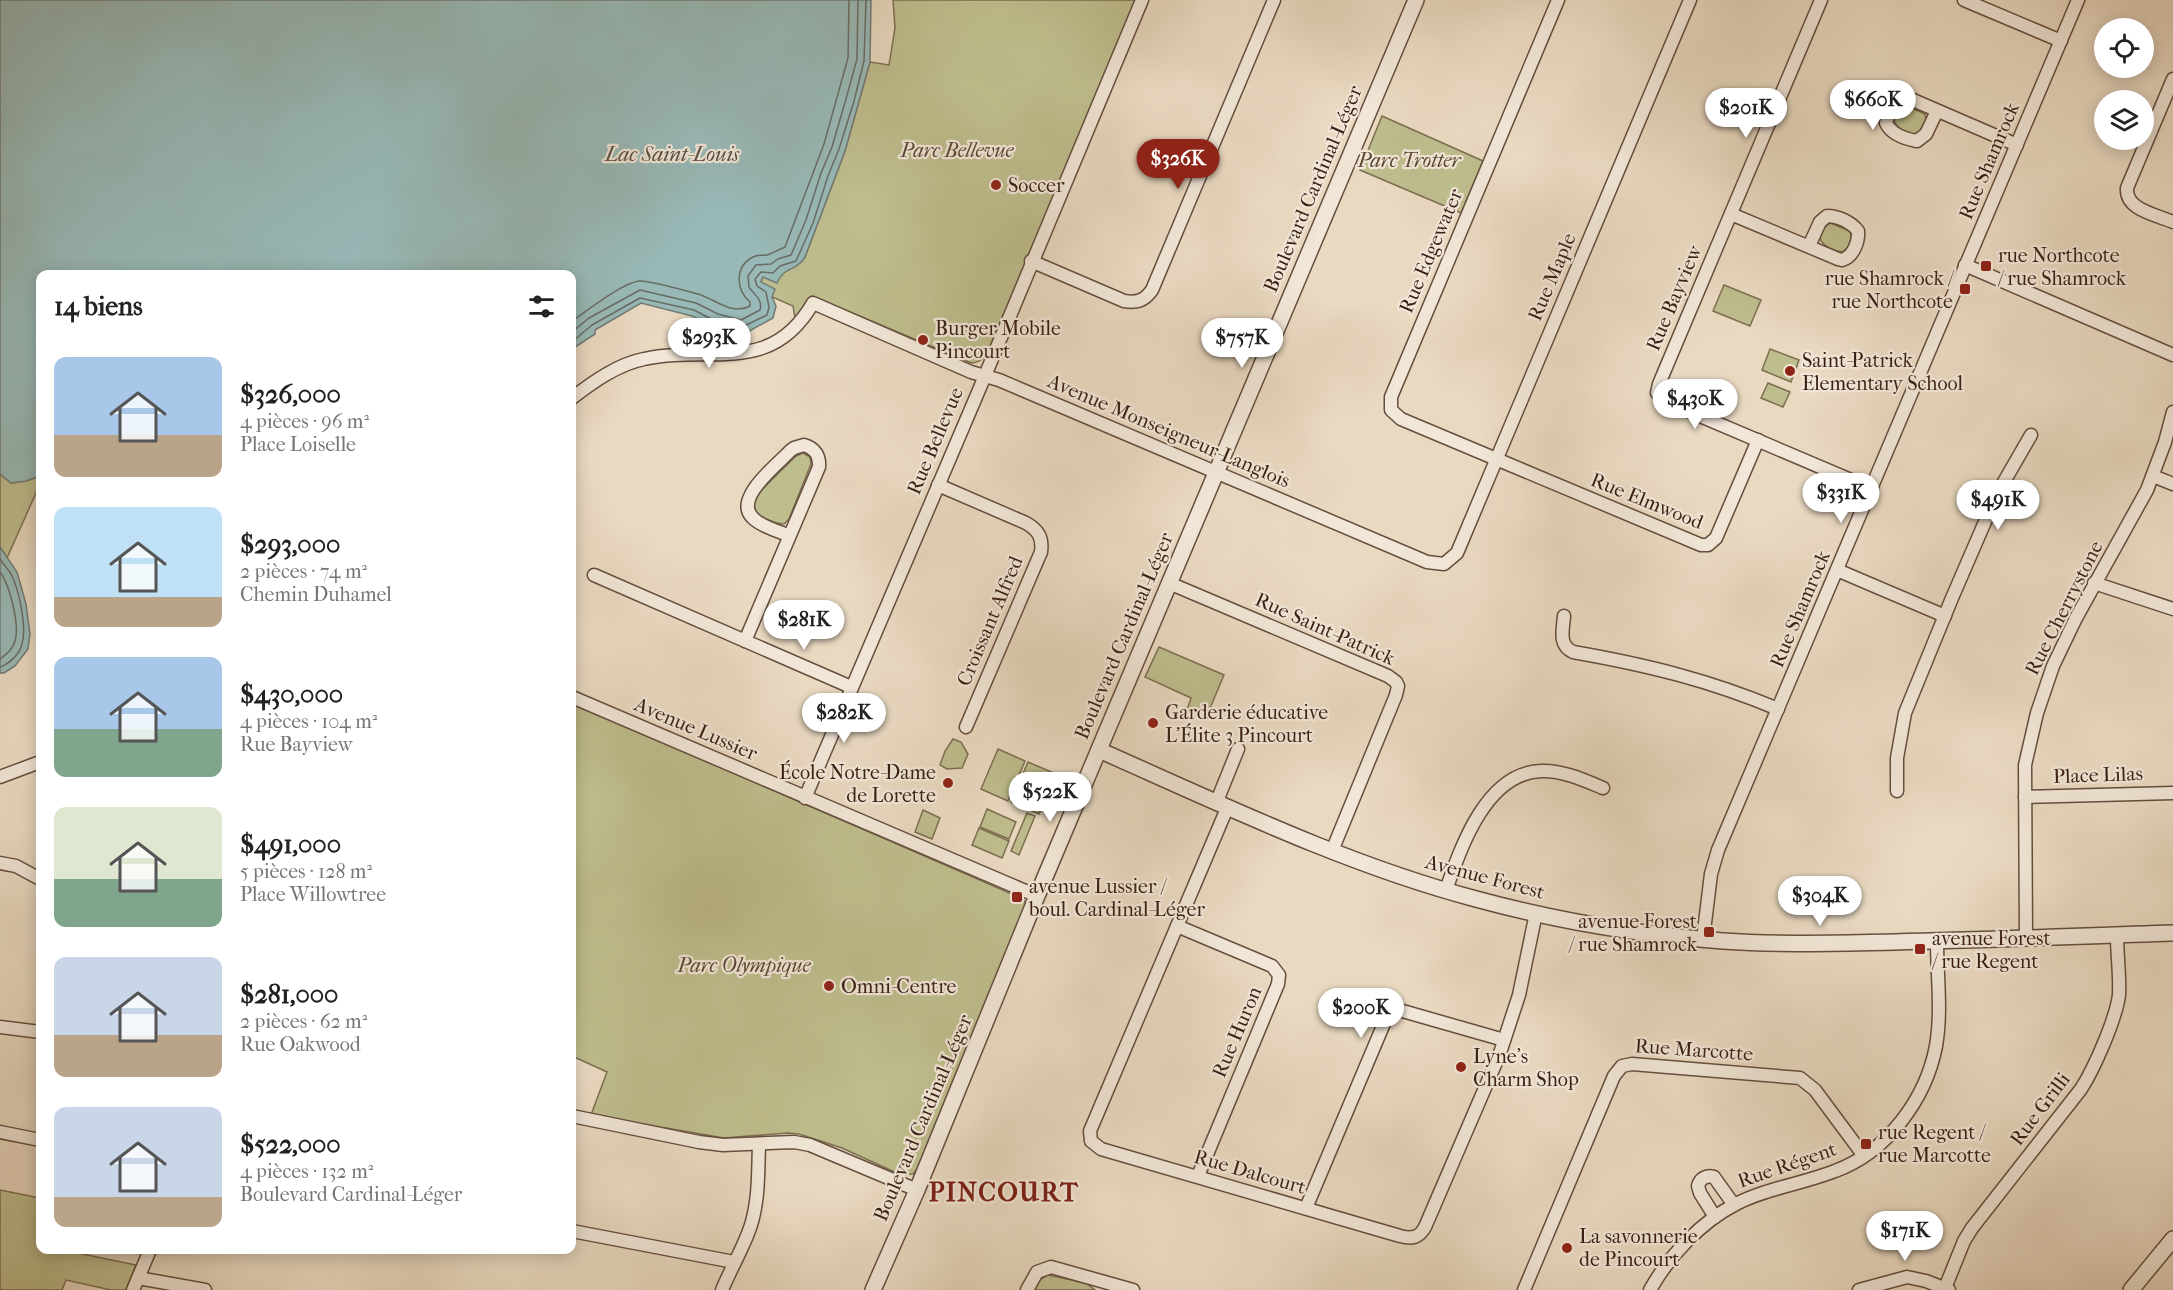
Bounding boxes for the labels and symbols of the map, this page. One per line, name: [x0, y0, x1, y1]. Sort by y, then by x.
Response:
pin: $660K: [1831, 80, 1915, 131]
street label: Boulevard Cardinal-Léger: [1259, 82, 1367, 296]
pin: $201K: [1704, 88, 1788, 139]
street label: Rue Shamrock: [1954, 99, 2024, 223]
park label: Parc Bellevue: [899, 139, 1014, 162]
pin: $326K: [1136, 139, 1220, 190]
water label: Lac Saint-Louis: [603, 142, 740, 166]
park label: Parc Trotter: [1357, 149, 1462, 172]
place label: Soccer: [1008, 174, 1065, 197]
marker: Soccer: [989, 178, 1003, 192]
street label: Rue Edgewater: [1395, 185, 1468, 316]
street label: Rue Maple: [1523, 230, 1581, 324]
street label: Rue Bayview: [1641, 241, 1707, 354]
place label: rue Northcote / rue Shamrock: [1997, 244, 2127, 290]
marker: rue Northcote / rue Shamrock: [1979, 259, 1993, 273]
place label: rue Shamrock / rue Northcote: [1825, 267, 1955, 313]
marker: rue Shamrock / rue Northcote: [1958, 282, 1972, 296]
place label: Burger Mobile Pincourt: [935, 317, 1061, 363]
pin: $293K: [667, 318, 751, 369]
pin: $757K: [1200, 318, 1284, 369]
marker: Burger Mobile Pincourt: [916, 333, 930, 347]
place label: Saint-Patrick Elementary School: [1802, 349, 1964, 395]
marker: Saint-Patrick Elementary School: [1783, 364, 1797, 378]
street label: Avenue Monseigneur-Langlois: [1043, 369, 1294, 493]
pin: $430K: [1653, 379, 1737, 430]
street label: Rue Bellevue: [902, 384, 968, 498]
street label: Rue Elmwood: [1587, 468, 1708, 534]
pin: $331K: [1799, 473, 1883, 524]
pin: $491K: [1956, 480, 2040, 531]
street label: Boulevard Cardinal-Léger: [1070, 529, 1178, 743]
street label: Rue Cherrystone: [2020, 537, 2108, 679]
street label: Rue Shamrock: [1765, 547, 1835, 671]
street label: Croissant Alfred: [952, 552, 1028, 689]
street label: Rue Saint-Patrick: [1252, 588, 1399, 670]
pin: $281K: [762, 600, 846, 651]
street label: Avenue Lussier: [630, 692, 761, 765]
pin: $282K: [802, 693, 886, 744]
place label: Garderie éducative L'Élite 3 Pincourt: [1165, 701, 1328, 747]
marker: Garderie éducative L'Élite 3 Pincourt: [1146, 716, 1160, 730]
place label: École Notre-Dame de Lorette: [779, 760, 936, 807]
street label: Place Lilas: [2053, 762, 2143, 788]
pin: $522K: [1008, 772, 1092, 823]
marker: École Notre-Dame de Lorette: [941, 776, 955, 790]
street label: Avenue Forest: [1422, 850, 1547, 904]
place label: avenue Lussier / boul. Cardinal-Léger: [1028, 875, 1205, 921]
pin: $304K: [1778, 876, 1862, 927]
marker: avenue Lussier / boul. Cardinal-Léger: [1010, 890, 1024, 904]
place label: avenue Forest / rue Shamrock: [1568, 910, 1698, 956]
marker: avenue Forest / rue Shamrock: [1702, 925, 1716, 939]
place label: avenue Forest / rue Regent: [1931, 927, 2051, 973]
marker: avenue Forest / rue Regent: [1913, 942, 1927, 956]
park label: Parc Olympique: [677, 954, 811, 977]
place label: Omni-Centre: [841, 975, 957, 998]
marker: Omni-Centre: [822, 979, 836, 993]
street label: Rue Huron: [1208, 983, 1267, 1081]
pin: $200K: [1319, 988, 1403, 1039]
street label: Boulevard Cardinal-Léger: [869, 1011, 977, 1225]
street label: Rue Marcotte: [1634, 1034, 1754, 1066]
place label: Lyne's Charm Shop: [1473, 1045, 1579, 1091]
marker: Lyne's Charm Shop: [1454, 1060, 1468, 1074]
street label: Rue Grilli: [2005, 1068, 2075, 1150]
place label: rue Regent / rue Marcotte: [1878, 1121, 1991, 1167]
street label: Rue Régent: [1735, 1137, 1839, 1193]
marker: rue Regent / rue Marcotte: [1859, 1137, 1873, 1151]
street label: Rue Dalcourt: [1191, 1145, 1309, 1199]
district label: PINCOURT: [929, 1177, 1079, 1208]
pin: $171K: [1863, 1211, 1947, 1262]
place label: La savonnerie de Pincourt: [1579, 1225, 1698, 1271]
marker: La savonnerie de Pincourt: [1560, 1241, 1574, 1255]

